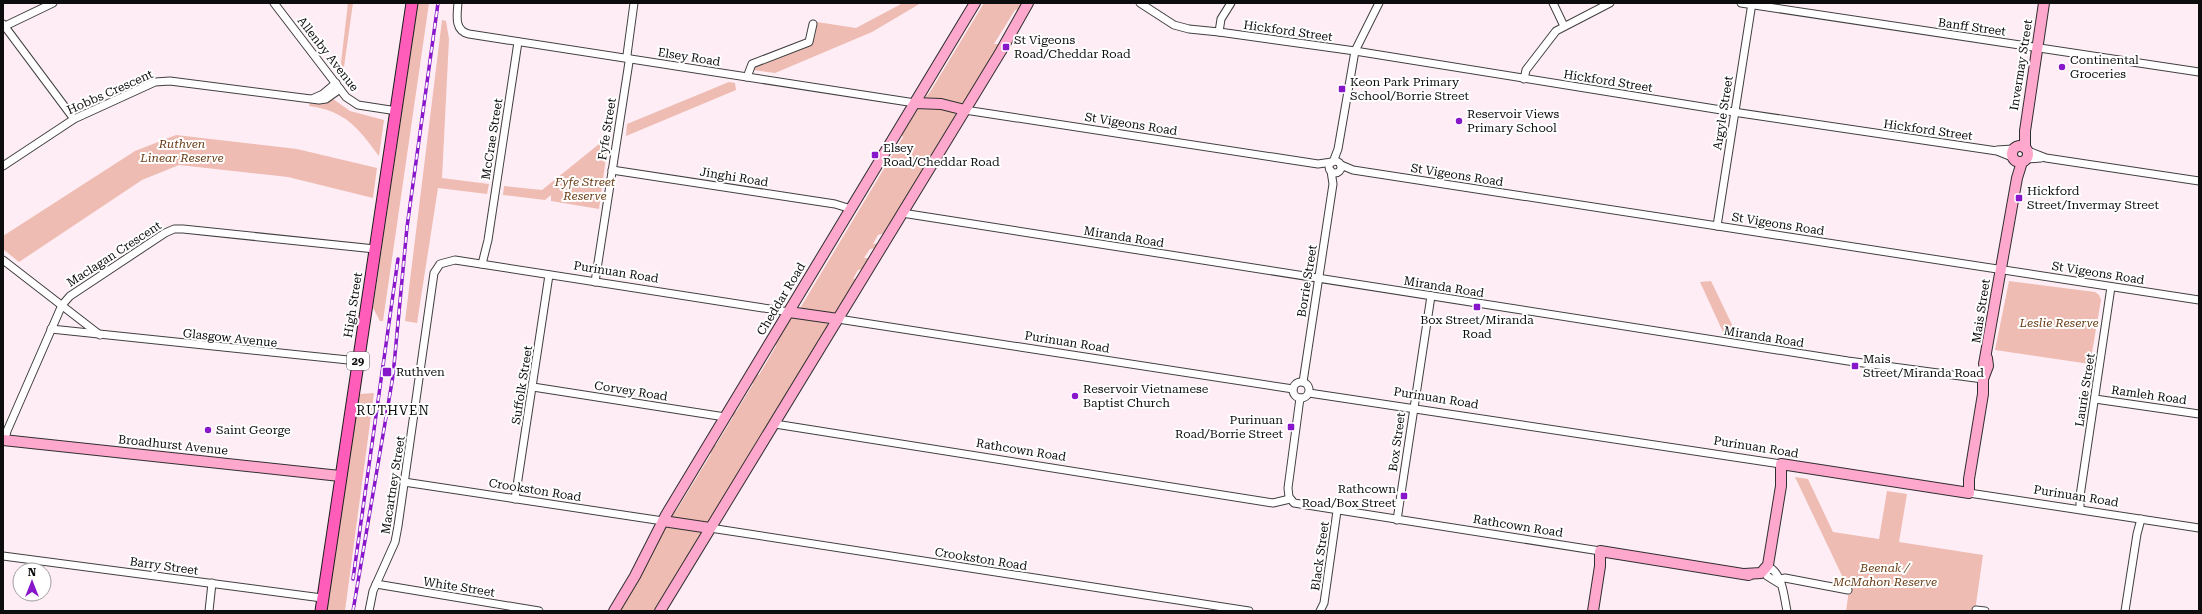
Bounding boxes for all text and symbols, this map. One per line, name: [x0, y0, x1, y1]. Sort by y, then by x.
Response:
street label: Allenby Avenue: [295, 14, 362, 94]
street label: Banff Street: [1937, 15, 2007, 39]
street label: Hickford Street: [1242, 18, 1334, 44]
street label: Invermay Street: [2007, 18, 2035, 112]
place label: St Vigeons Road/Cheddar Road: [1014, 33, 1131, 61]
marker: St Vigeons Road/Cheddar Road: [1001, 42, 1011, 52]
street label: Elsey Road: [657, 45, 722, 69]
place label: Continental Groceries: [2070, 53, 2139, 81]
marker: Continental Groceries: [2057, 62, 2067, 72]
street label: Hobbs Crescent: [65, 67, 156, 117]
street label: Hickford Street: [1562, 67, 1654, 95]
street label: Argyle Street: [1710, 74, 1736, 151]
place label: Keon Park Primary School/Borrie Street: [1350, 75, 1469, 103]
marker: Keon Park Primary School/Borrie Street: [1337, 84, 1347, 94]
street label: Fyfe Street: [595, 96, 619, 161]
street label: McCrae Street: [479, 97, 505, 181]
place label: Reservoir Views Primary School: [1467, 107, 1560, 135]
street label: St Vigeons Road: [1084, 110, 1179, 138]
marker: Reservoir Views Primary School: [1454, 116, 1464, 126]
street label: Hickford Street: [1882, 117, 1974, 143]
park label: Ruthven Linear Reserve: [139, 137, 224, 165]
place label: Elsey Road/Cheddar Road: [883, 141, 1000, 169]
marker: Elsey Road/Cheddar Road: [870, 150, 880, 160]
street label: St Vigeons Road: [1410, 161, 1505, 189]
street label: Jinghi Road: [699, 165, 770, 189]
park label: Fyfe Street Reserve: [554, 175, 616, 203]
place label: Hickford Street/Invermay Street: [2027, 184, 2159, 212]
marker: Hickford Street/Invermay Street: [2014, 193, 2024, 203]
street label: St Vigeons Road: [1731, 210, 1826, 238]
street label: Maclagan Crescent: [64, 218, 164, 290]
street label: Miranda Road: [1083, 224, 1165, 250]
street label: Borrie Street: [1294, 243, 1320, 318]
street label: Purinuan Road: [572, 258, 660, 286]
street label: St Vigeons Road: [2051, 259, 2146, 287]
street label: Cheddar Road: [754, 260, 808, 338]
street label: High Street: [341, 271, 365, 339]
street label: Miranda Road: [1403, 274, 1485, 300]
street label: Mais Street: [1969, 277, 1993, 344]
marker: Box Street/Miranda Road: [1472, 302, 1482, 312]
place label: Box Street/Miranda Road: [1420, 313, 1534, 341]
park label: Leslie Reserve: [2018, 316, 2099, 330]
street label: Miranda Road: [1723, 324, 1805, 350]
street label: Glasgow Avenue: [182, 326, 278, 350]
street label: Purinuan Road: [1023, 328, 1111, 356]
street label: Suffolk Street: [509, 344, 535, 425]
road number: 29: [347, 352, 369, 370]
place label: Mais Street/Miranda Road: [1863, 352, 1984, 380]
street label: Laurie Street: [2072, 352, 2098, 428]
marker: Mais Street/Miranda Road: [1850, 361, 1860, 371]
place label: Ruthven: [396, 365, 445, 379]
marker: Ruthven: [381, 366, 393, 378]
street label: Corvey Road: [593, 378, 669, 404]
place label: Reservoir Vietnamese Baptist Church: [1083, 382, 1209, 410]
street label: Ramleh Road: [2110, 383, 2188, 407]
street label: Purinuan Road: [1392, 384, 1480, 412]
marker: Reservoir Vietnamese Baptist Church: [1070, 391, 1080, 401]
district label: RUTHVEN: [356, 403, 430, 418]
street label: Box Street: [1386, 411, 1408, 473]
place label: Purinuan Road/Borrie Street: [1175, 413, 1284, 441]
marker: Purinuan Road/Borrie Street: [1286, 422, 1296, 432]
place label: Saint George: [216, 423, 291, 437]
marker: Saint George: [203, 425, 213, 435]
street label: Broadhurst Avenue: [117, 432, 229, 458]
street label: Purinuan Road: [1712, 433, 1800, 461]
street label: Macartney Street: [378, 434, 408, 535]
street label: Rathcown Road: [975, 436, 1067, 464]
street label: Crookston Road: [488, 476, 583, 504]
place label: Rathcown Road/Box Street: [1302, 482, 1397, 510]
street label: Purinuan Road: [2032, 482, 2120, 510]
marker: Rathcown Road/Box Street: [1399, 491, 1409, 501]
street label: Rathcown Road: [1472, 512, 1564, 540]
street label: Black Street: [1308, 520, 1332, 592]
street label: Crookston Road: [934, 545, 1029, 573]
street label: Barry Street: [129, 554, 200, 578]
park label: Beenak / McMahon Reserve: [1832, 561, 1937, 589]
north arrow: [12, 562, 52, 602]
text: N: [28, 566, 37, 579]
street label: White Street: [422, 574, 496, 600]

